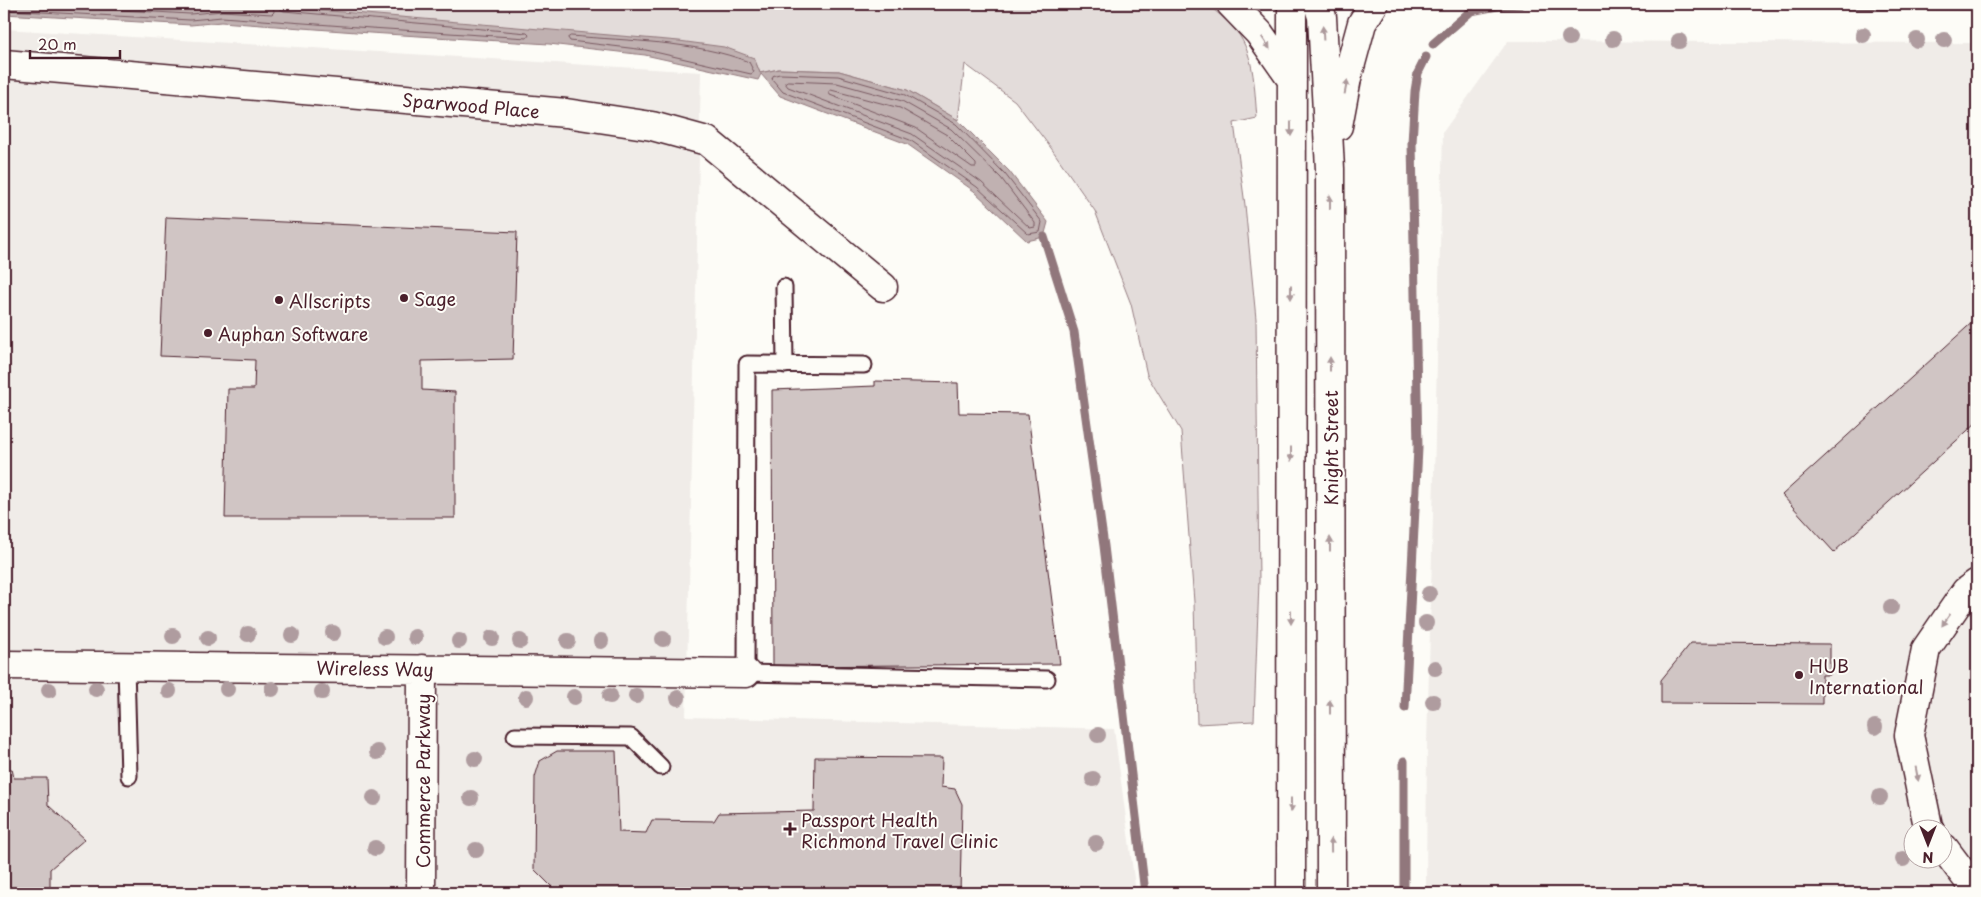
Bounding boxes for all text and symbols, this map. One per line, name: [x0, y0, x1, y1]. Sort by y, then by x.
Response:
one-way arrow: [1318, 25, 1326, 41]
scale bar: [30, 28, 120, 60]
text: 20 m: [38, 32, 77, 55]
one-way arrow: [1262, 37, 1271, 50]
one-way arrow: [1342, 78, 1350, 94]
street label: Sparwood Place: [401, 86, 541, 124]
one-way arrow: [1287, 121, 1295, 137]
one-way arrow: [1326, 193, 1334, 209]
one-way arrow: [1287, 284, 1295, 300]
place label: Sage: [414, 285, 456, 312]
place label: Allscripts: [289, 287, 371, 314]
marker: Sage: [398, 292, 410, 304]
marker: Allscripts: [273, 294, 285, 306]
place label: Auphan Software: [218, 320, 368, 347]
marker: Auphan Software: [202, 327, 214, 339]
one-way arrow: [1326, 356, 1334, 372]
street label: Knight Street: [1317, 390, 1344, 506]
one-way arrow: [1287, 446, 1295, 462]
one-way arrow: [1326, 536, 1334, 552]
one-way arrow: [1287, 609, 1295, 625]
one-way arrow: [1941, 613, 1951, 627]
place label: HUB International: [1809, 652, 1924, 700]
street label: Wireless Way: [316, 653, 434, 683]
marker: HUB International: [1793, 669, 1805, 681]
street label: Commerce Parkway: [409, 694, 436, 868]
one-way arrow: [1326, 698, 1334, 714]
one-way arrow: [1913, 766, 1921, 781]
one-way arrow: [1287, 797, 1295, 813]
place label: Passport Health Richmond Travel Clinic: [801, 806, 998, 854]
north arrow: [1904, 820, 1954, 870]
marker: Passport Health Richmond Travel Clinic: [783, 822, 797, 836]
one-way arrow: [1327, 836, 1335, 852]
text: N: [1922, 847, 1934, 868]

